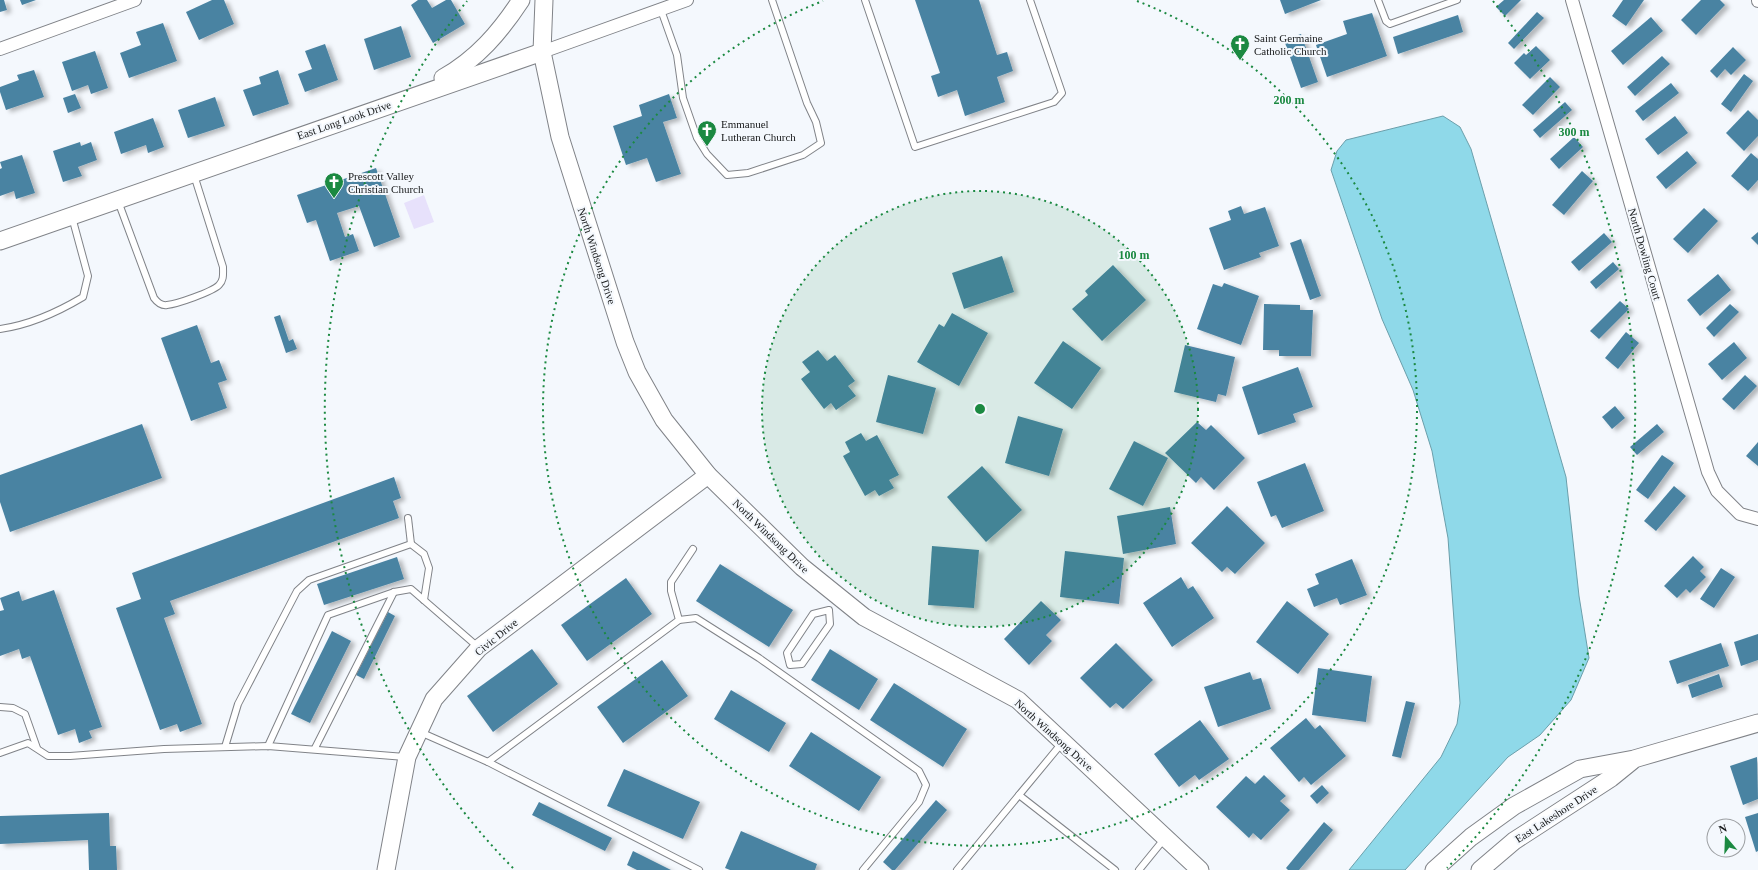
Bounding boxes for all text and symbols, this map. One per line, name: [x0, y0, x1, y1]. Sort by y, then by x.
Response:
place label: Saint Germaine Catholic Church: [1254, 32, 1327, 57]
church icon: Saint Germaine Catholic Church: [1229, 33, 1251, 61]
text: 200 m: [1274, 93, 1305, 107]
street label: East Long Look Drive: [295, 98, 393, 142]
place label: Emmanuel Lutheran Church: [721, 118, 796, 143]
church icon: Emmanuel Lutheran Church: [696, 119, 718, 147]
text: 300 m: [1559, 125, 1590, 139]
place label: Prescott Valley Christian Church: [348, 170, 424, 195]
church icon: Prescott Valley Christian Church: [323, 171, 345, 199]
street label: North Windsong Drive: [576, 206, 618, 306]
street label: North Dowling Court: [1626, 207, 1664, 301]
text: 100 m: [1119, 248, 1150, 262]
centre of rings: [973, 402, 987, 416]
street label: North Windsong Drive: [731, 497, 812, 575]
street label: Civic Drive: [472, 616, 520, 658]
street label: North Windsong Drive: [1013, 697, 1096, 773]
street label: East Lakeshore Drive: [1513, 783, 1599, 845]
north arrow: [1706, 818, 1746, 858]
text: N: [1717, 822, 1729, 836]

